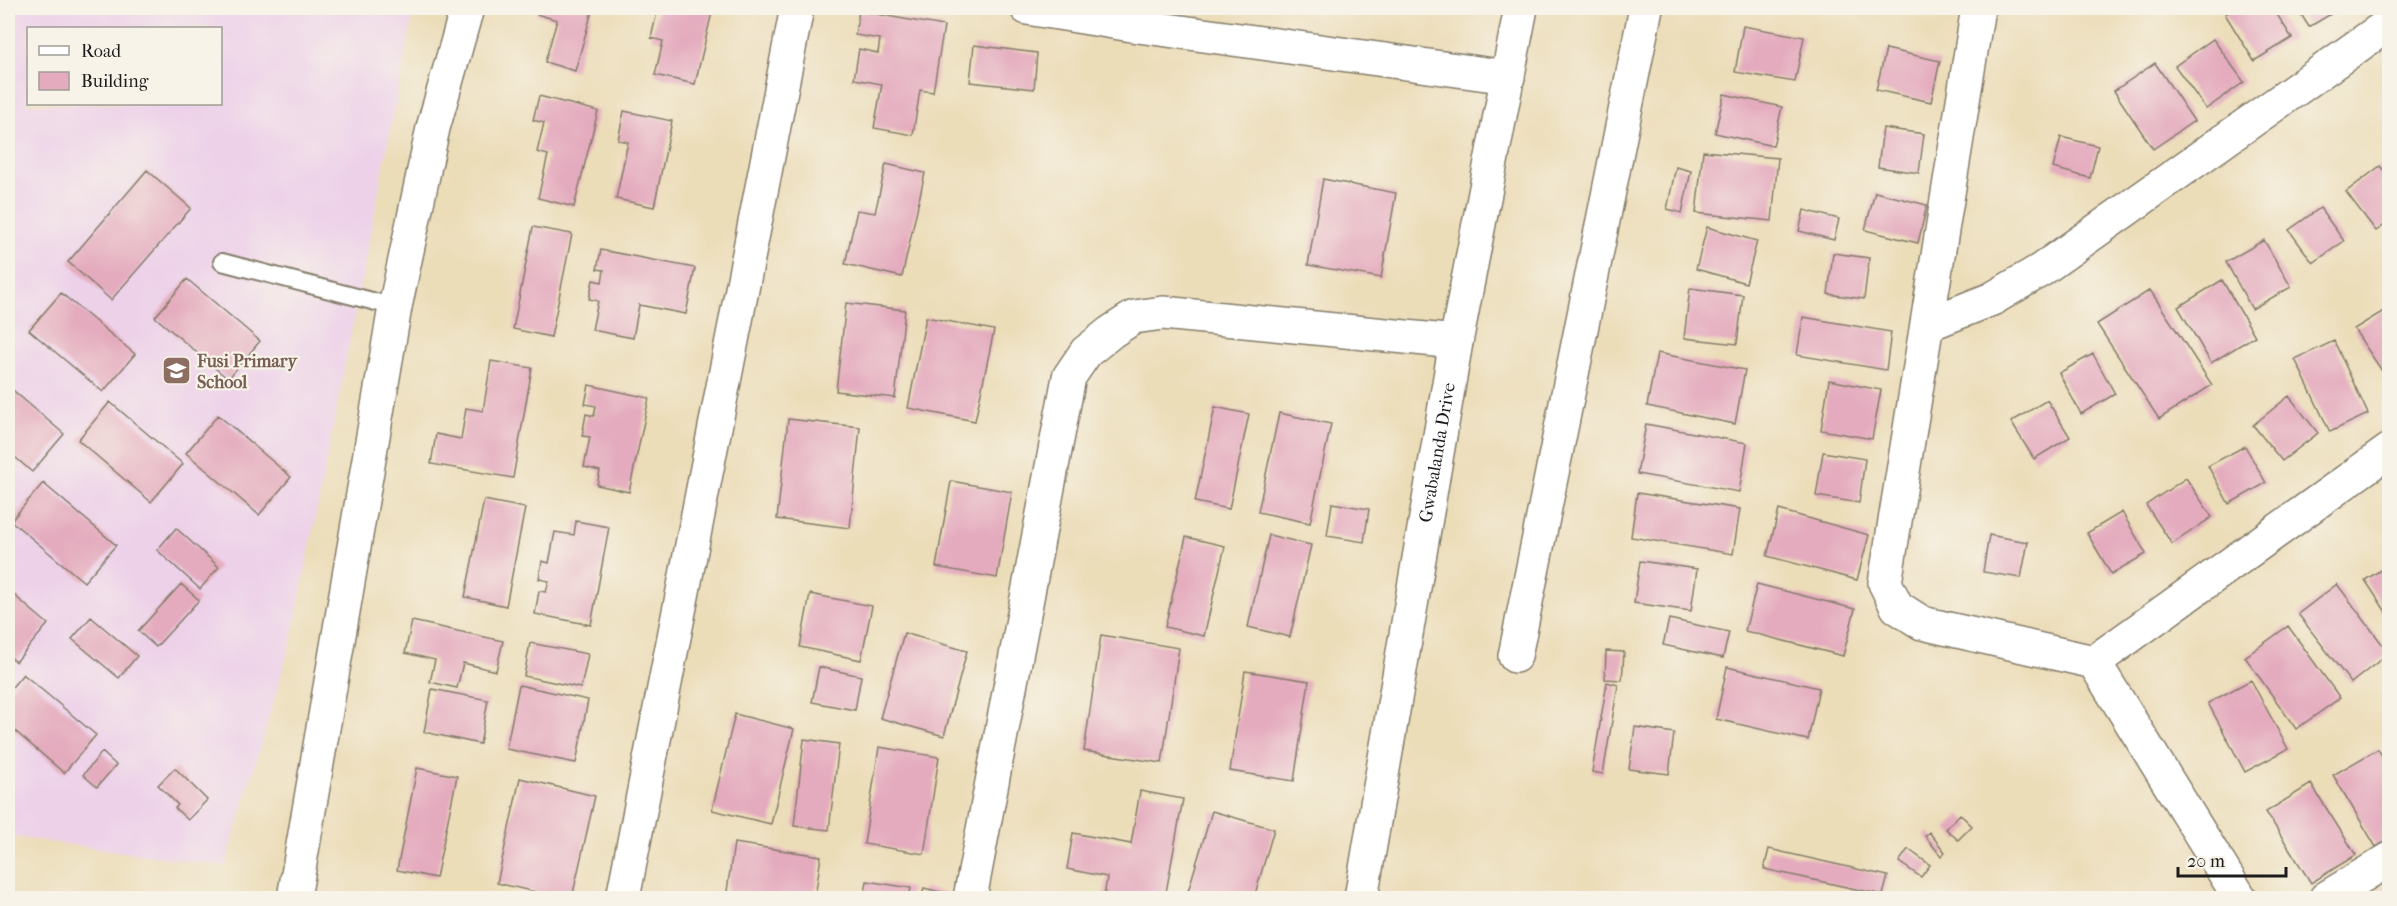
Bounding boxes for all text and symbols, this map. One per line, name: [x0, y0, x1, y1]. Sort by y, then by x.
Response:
legend: [27, 27, 222, 105]
text: Road: [81, 41, 121, 62]
text: Building: [81, 71, 149, 92]
place label: Fusi Primary School: [196, 351, 298, 393]
school or university icon: Fusi Primary School: [160, 355, 192, 387]
street label: Gwabalanda Drive: [1415, 381, 1460, 524]
scale bar: [2178, 840, 2286, 878]
text: 20 m: [2187, 851, 2225, 872]

